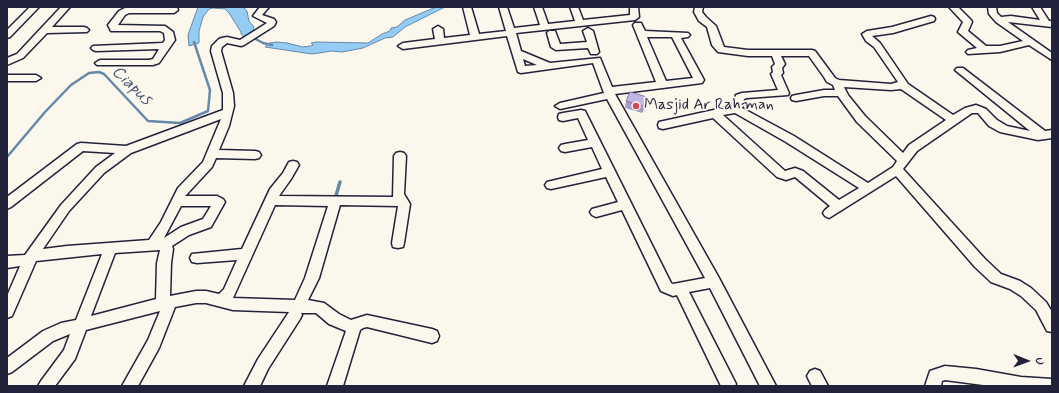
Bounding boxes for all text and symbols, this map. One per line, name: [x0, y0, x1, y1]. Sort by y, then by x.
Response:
water label: Ciapus: [107, 62, 155, 110]
place label: Masjid Ar Rahman: [644, 96, 774, 116]
marker: Masjid Ar Rahman: [631, 101, 641, 111]
north arrow: [1007, 341, 1047, 381]
text: U: [1032, 358, 1046, 365]

